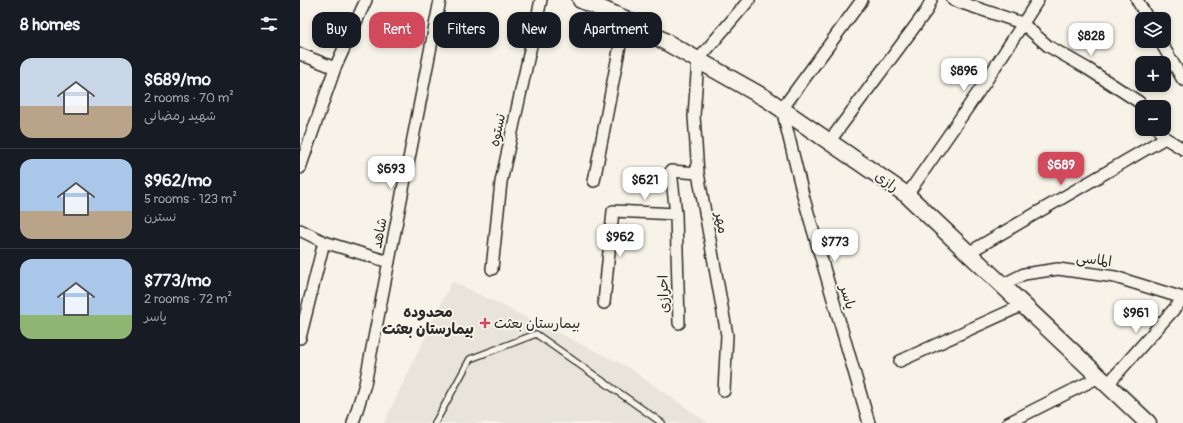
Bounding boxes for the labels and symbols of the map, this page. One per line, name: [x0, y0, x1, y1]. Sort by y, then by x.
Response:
pin: $828: [1067, 23, 1115, 57]
pin: $896: [940, 58, 988, 92]
street label: نستوه: [486, 112, 509, 148]
pin: $689: [1037, 152, 1085, 186]
pin: $693: [367, 156, 415, 190]
pin: $621: [621, 167, 669, 201]
street label: رازی: [872, 167, 902, 195]
street label: مهر: [711, 210, 732, 235]
street label: شاهد: [368, 216, 391, 250]
pin: $962: [596, 224, 644, 258]
pin: $773: [811, 229, 859, 263]
street label: الماسی: [1075, 249, 1113, 270]
street label: احرازی: [654, 275, 673, 313]
street label: یاسر: [836, 282, 859, 311]
pin: $961: [1112, 300, 1160, 334]
district label: محدوده بیمارستان بعثت: [382, 303, 474, 339]
place label: بیمارستان بعثت: [494, 315, 580, 332]
marker: بیمارستان بعثت: [479, 317, 491, 329]

